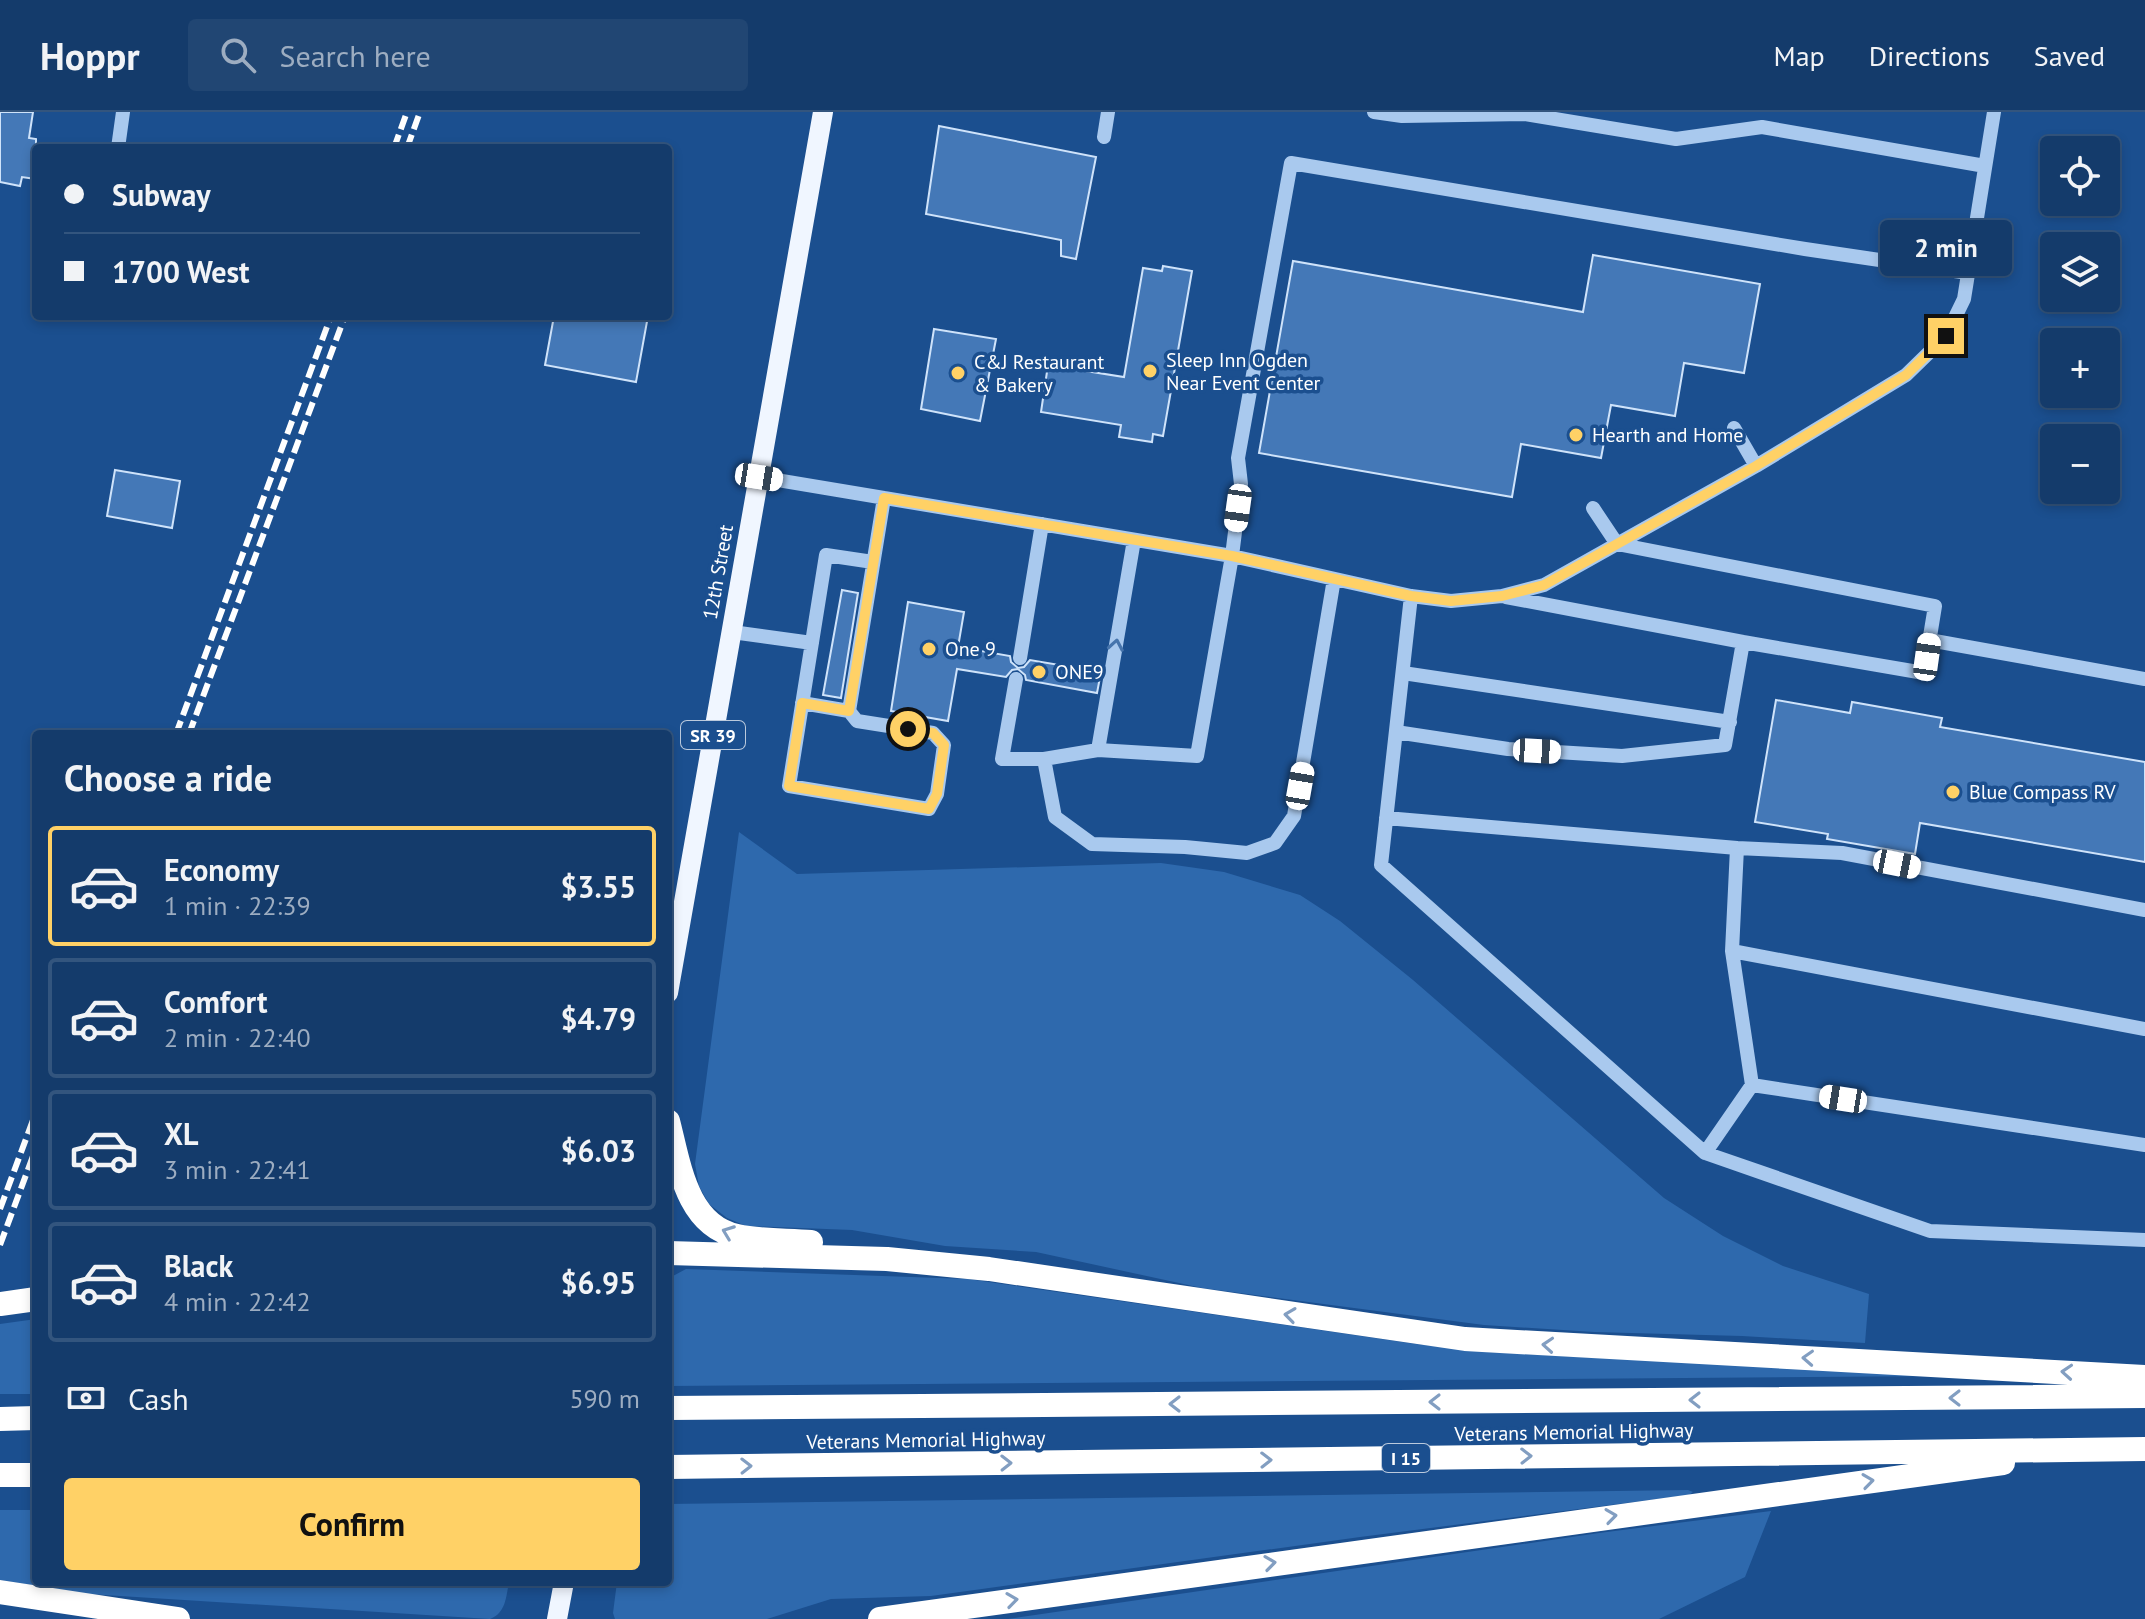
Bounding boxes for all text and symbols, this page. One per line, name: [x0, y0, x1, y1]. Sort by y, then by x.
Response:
search box: [188, 19, 748, 91]
text: Hoppr: [40, 31, 140, 80]
icon: search: [216, 33, 260, 77]
text: Search here: [280, 36, 431, 75]
text: Map: [1774, 37, 1825, 74]
text: Directions: [1869, 37, 1990, 74]
text: Saved: [2034, 37, 2105, 74]
map controls: [2040, 136, 2120, 504]
button: locate: [2040, 136, 2120, 216]
text: Subway: [112, 175, 211, 214]
callout: 2 min: [1880, 220, 2012, 276]
text: 2 min: [1914, 231, 1978, 264]
button: layers: [2040, 232, 2120, 312]
text: 1700 West: [112, 252, 250, 291]
route end: [1928, 318, 1964, 354]
button: +: [2040, 328, 2120, 408]
place label: Sleep Inn Ogden Near Event Center: [1166, 347, 1321, 396]
place label: C&J Restaurant & Bakery: [974, 349, 1105, 398]
marker: Sleep Inn Ogden Near Event Center: [1141, 362, 1159, 380]
marker: C&J Restaurant & Bakery: [949, 364, 967, 382]
place label: Hearth and Home: [1592, 422, 1744, 448]
button: −: [2040, 424, 2120, 504]
marker: Hearth and Home: [1567, 426, 1585, 444]
car: [733, 461, 785, 493]
car: [1223, 483, 1253, 533]
street label: 12th Street: [697, 522, 739, 622]
car: [1912, 632, 1942, 682]
place label: One 9: [945, 636, 996, 662]
one-way arrow: [1106, 639, 1123, 652]
marker: One 9: [920, 640, 938, 658]
place label: ONE9: [1055, 659, 1104, 685]
marker: ONE9: [1030, 663, 1048, 681]
route start: [890, 711, 926, 747]
road number: SR 39: [681, 721, 745, 749]
car: [1512, 738, 1562, 764]
text: Choose a ride: [64, 754, 272, 801]
car: [1284, 760, 1316, 812]
place label: Blue Compass RV: [1969, 779, 2116, 805]
marker: Blue Compass RV: [1944, 783, 1962, 801]
car: [1871, 848, 1923, 880]
icon: car: [68, 850, 140, 922]
text: Economy: [164, 850, 279, 889]
text: $3.55: [561, 867, 636, 906]
text: 1 min · 22:39: [164, 889, 311, 922]
icon: car: [68, 982, 140, 1054]
text: Comfort: [164, 982, 267, 1021]
text: $4.79: [561, 999, 636, 1038]
text: 2 min · 22:40: [164, 1021, 311, 1054]
car: [1817, 1083, 1869, 1115]
icon: car: [68, 1114, 140, 1186]
text: XL: [164, 1114, 198, 1153]
text: $6.03: [561, 1131, 636, 1170]
text: 3 min · 22:41: [164, 1153, 311, 1186]
one-way arrow: [722, 1225, 736, 1242]
icon: car: [68, 1246, 140, 1318]
text: Black: [164, 1246, 233, 1285]
text: $6.95: [561, 1263, 636, 1302]
text: 4 min · 22:42: [164, 1285, 311, 1318]
one-way arrow: [1283, 1307, 1297, 1324]
one-way arrow: [1541, 1337, 1554, 1354]
one-way arrow: [1801, 1349, 1814, 1366]
one-way arrow: [2060, 1364, 2073, 1381]
icon: cash: [64, 1376, 108, 1420]
text: Cash: [128, 1379, 189, 1418]
text: 590 m: [569, 1382, 640, 1415]
one-way arrow: [1948, 1389, 1961, 1407]
one-way arrow: [1688, 1391, 1701, 1409]
one-way arrow: [1428, 1393, 1441, 1411]
one-way arrow: [1168, 1395, 1181, 1413]
street label: Veterans Memorial Highway: [1453, 1417, 1694, 1447]
street label: Veterans Memorial Highway: [805, 1425, 1046, 1455]
road number: I 15: [1382, 1444, 1430, 1472]
one-way arrow: [1520, 1447, 1533, 1465]
one-way arrow: [1260, 1451, 1273, 1468]
one-way arrow: [1000, 1454, 1013, 1472]
one-way arrow: [740, 1458, 753, 1475]
one-way arrow: [1861, 1473, 1875, 1490]
button: Confirm: [64, 1478, 640, 1570]
one-way arrow: [1604, 1508, 1617, 1525]
one-way arrow: [1263, 1555, 1277, 1572]
one-way arrow: [1006, 1592, 1019, 1609]

